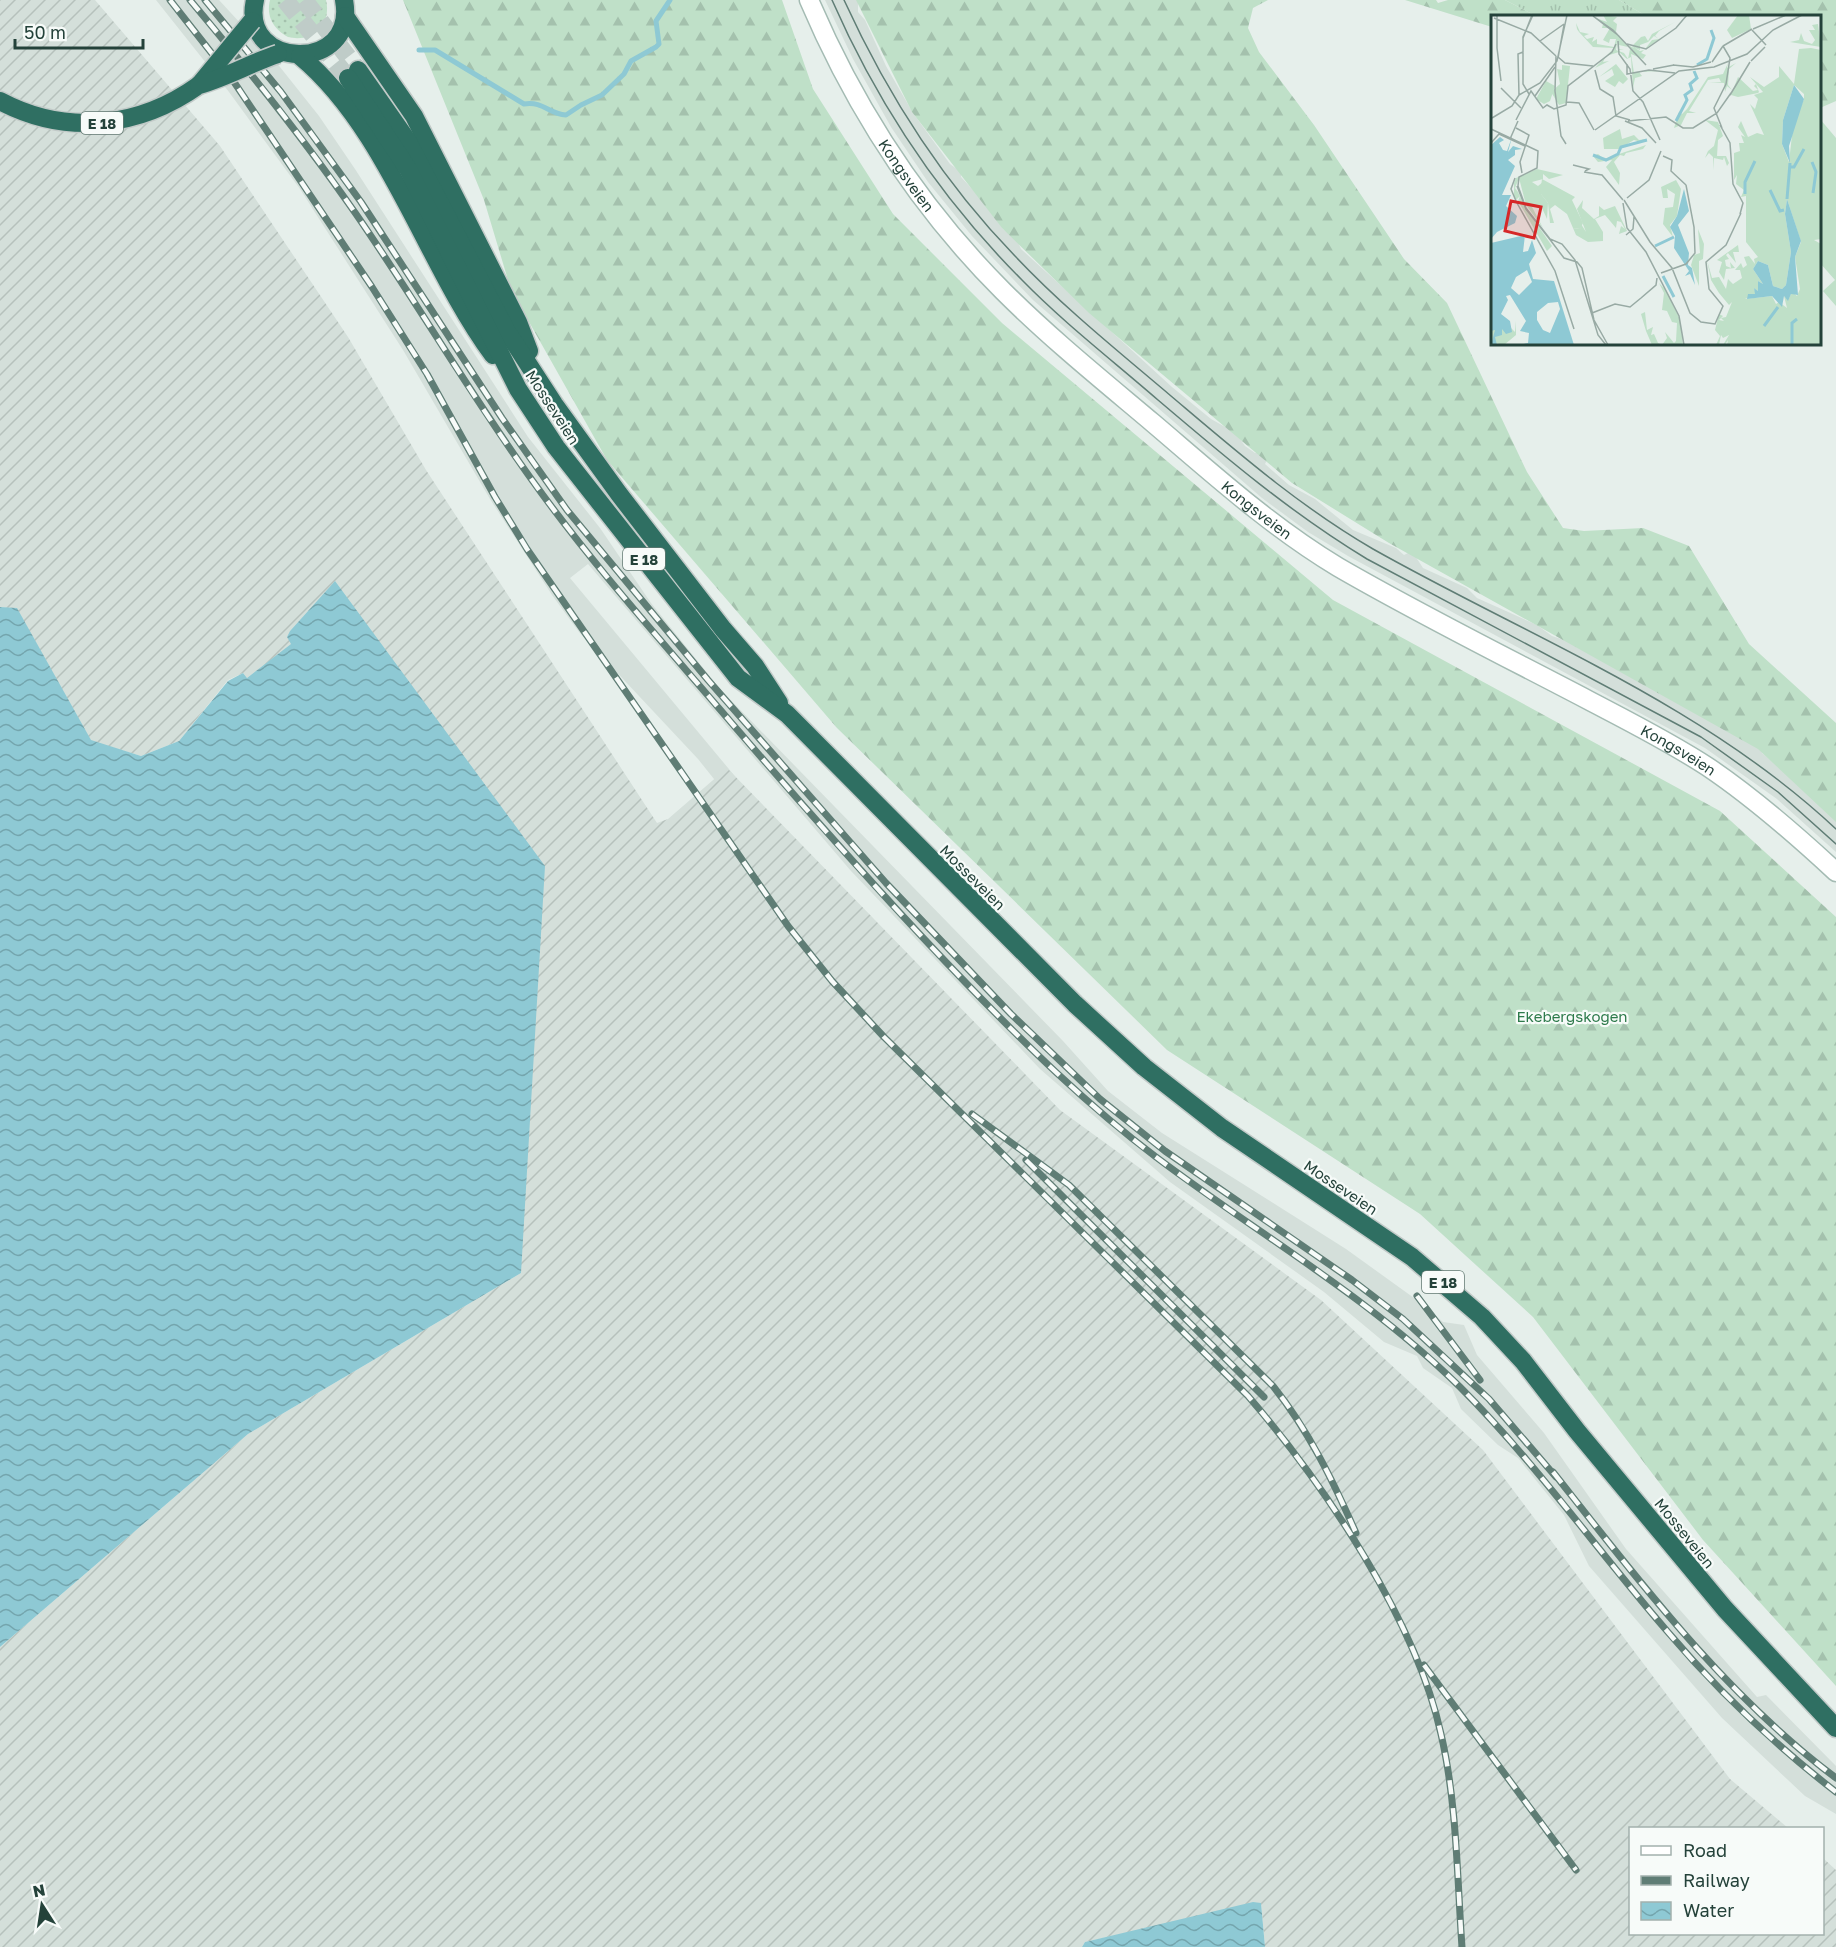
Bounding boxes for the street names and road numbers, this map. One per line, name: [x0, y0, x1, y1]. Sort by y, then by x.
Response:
road number: E 18: [81, 112, 123, 134]
street label: Kongsveien: [875, 136, 938, 215]
street label: Mosseveien: [522, 366, 584, 448]
street label: Kongsveien: [1218, 477, 1296, 543]
road number: E 18: [623, 548, 665, 570]
street label: Kongsveien: [1638, 721, 1720, 779]
street label: Mosseveien: [937, 841, 1009, 913]
street label: Mosseveien: [1301, 1156, 1381, 1218]
road number: E 18: [1422, 1271, 1464, 1293]
street label: Mosseveien: [1651, 1494, 1719, 1572]

